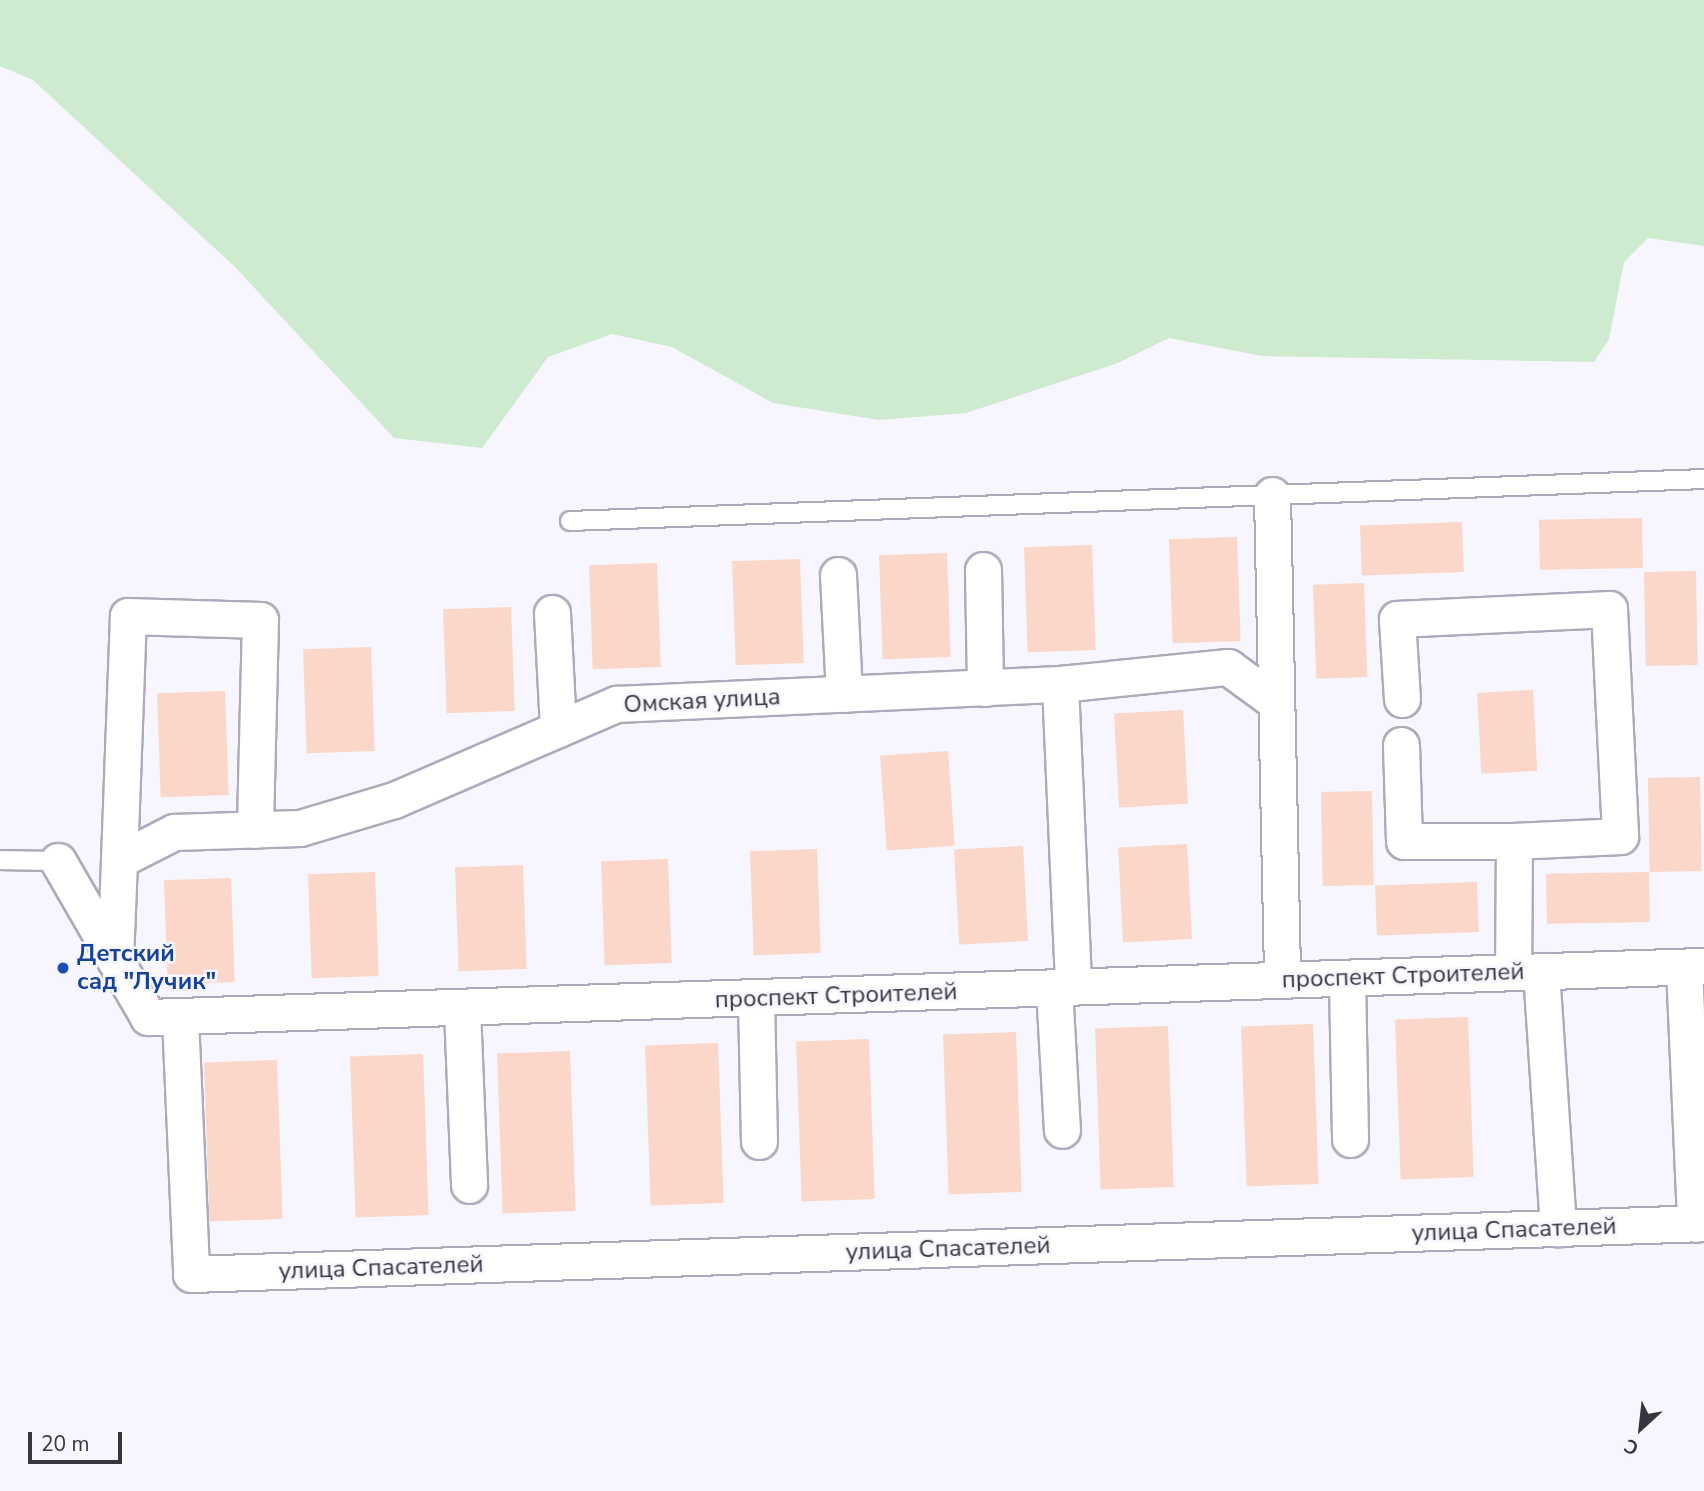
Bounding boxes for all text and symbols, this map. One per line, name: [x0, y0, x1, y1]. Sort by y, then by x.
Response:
street label: Омская улица: [623, 683, 781, 719]
place label: Детский сад "Лучик": [77, 940, 216, 996]
street label: проспект Строителей: [1281, 957, 1525, 995]
marker: Детский сад "Лучик": [55, 960, 71, 976]
street label: проспект Строителей: [714, 977, 958, 1015]
street label: улица Спасателей: [1411, 1212, 1617, 1248]
street label: улица Спасателей: [845, 1231, 1051, 1267]
street label: улица Спасателей: [278, 1250, 484, 1286]
north arrow: [1606, 1393, 1676, 1463]
scale bar: [32, 1418, 126, 1462]
text: 20 m: [41, 1430, 90, 1458]
text: С: [1620, 1432, 1643, 1461]

